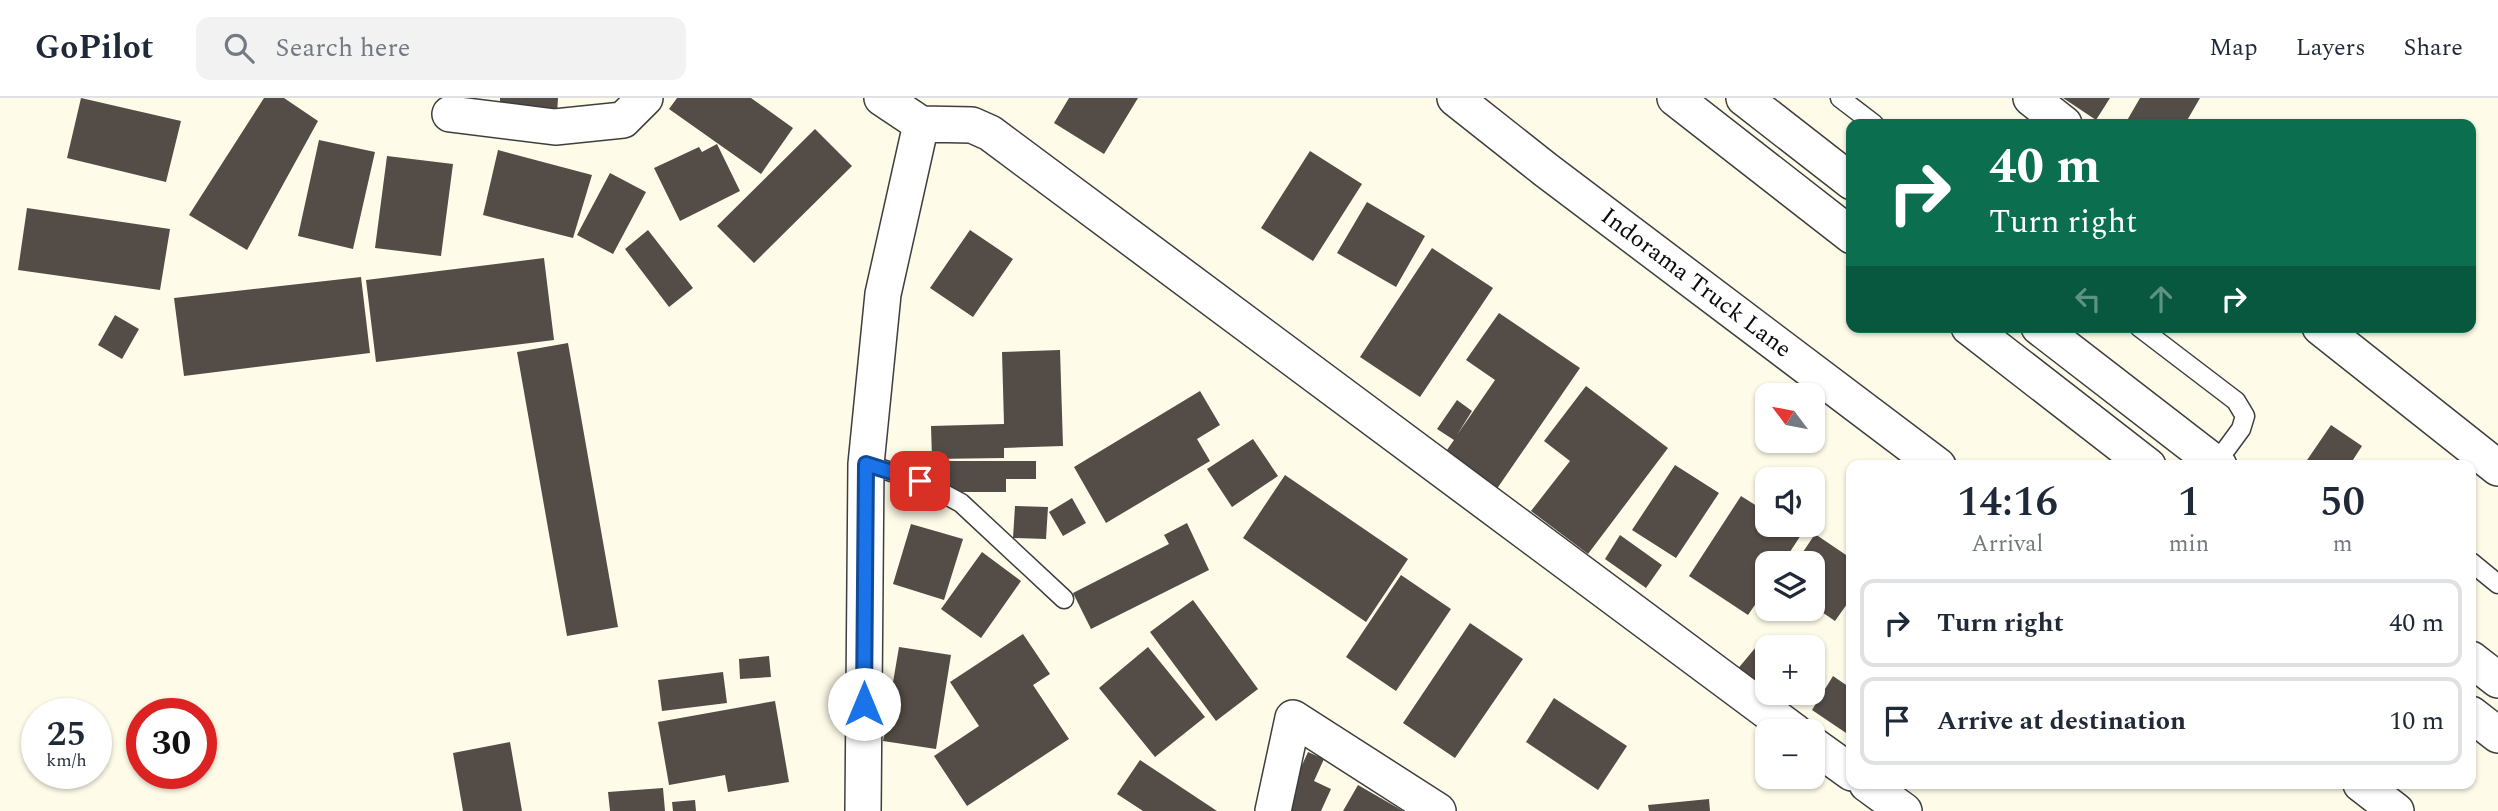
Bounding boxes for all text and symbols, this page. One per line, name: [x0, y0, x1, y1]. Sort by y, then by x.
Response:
search box: [196, 17, 686, 80]
text: GoPilot: [35, 23, 154, 73]
text: Search here: [276, 28, 410, 68]
icon: search: [220, 29, 258, 67]
text: Map: [2209, 30, 2258, 66]
text: Layers: [2296, 30, 2366, 66]
text: Share: [2404, 30, 2463, 66]
text: 40 m: [1989, 130, 2100, 205]
icon: right: [1874, 147, 1965, 238]
text: Turn right: [1989, 198, 2137, 247]
street label: Indorama Truck Lane: [1593, 199, 1799, 367]
icon: left: [2069, 280, 2107, 318]
icon: ahead: [2142, 280, 2180, 318]
icon: right: [2215, 280, 2253, 318]
north arrow: [1755, 383, 1825, 453]
map controls: [1755, 383, 1825, 789]
pin: [890, 451, 950, 511]
icon: arrive: [901, 462, 939, 500]
button: sound: [1755, 467, 1825, 537]
text: 14:16: [1957, 471, 2058, 534]
text: 1: [2178, 471, 2200, 534]
text: 50: [2320, 471, 2365, 534]
text: Arrival: [1972, 527, 2043, 562]
text: min: [2169, 527, 2209, 562]
text: m: [2333, 527, 2352, 562]
button: layers: [1755, 551, 1825, 621]
text: Turn right: [1937, 603, 2064, 643]
text: 40 m: [2389, 603, 2444, 643]
icon: right: [1878, 604, 1916, 642]
button: +: [1755, 635, 1825, 705]
position arrow: [827, 667, 901, 741]
speed limit sign: 30: [126, 698, 217, 789]
text: Arrive at destination: [1937, 701, 2186, 741]
text: 10 m: [2389, 701, 2444, 741]
icon: arrive: [1878, 702, 1916, 740]
text: 25: [47, 708, 86, 761]
button: −: [1755, 719, 1825, 789]
text: km/h: [46, 747, 87, 774]

